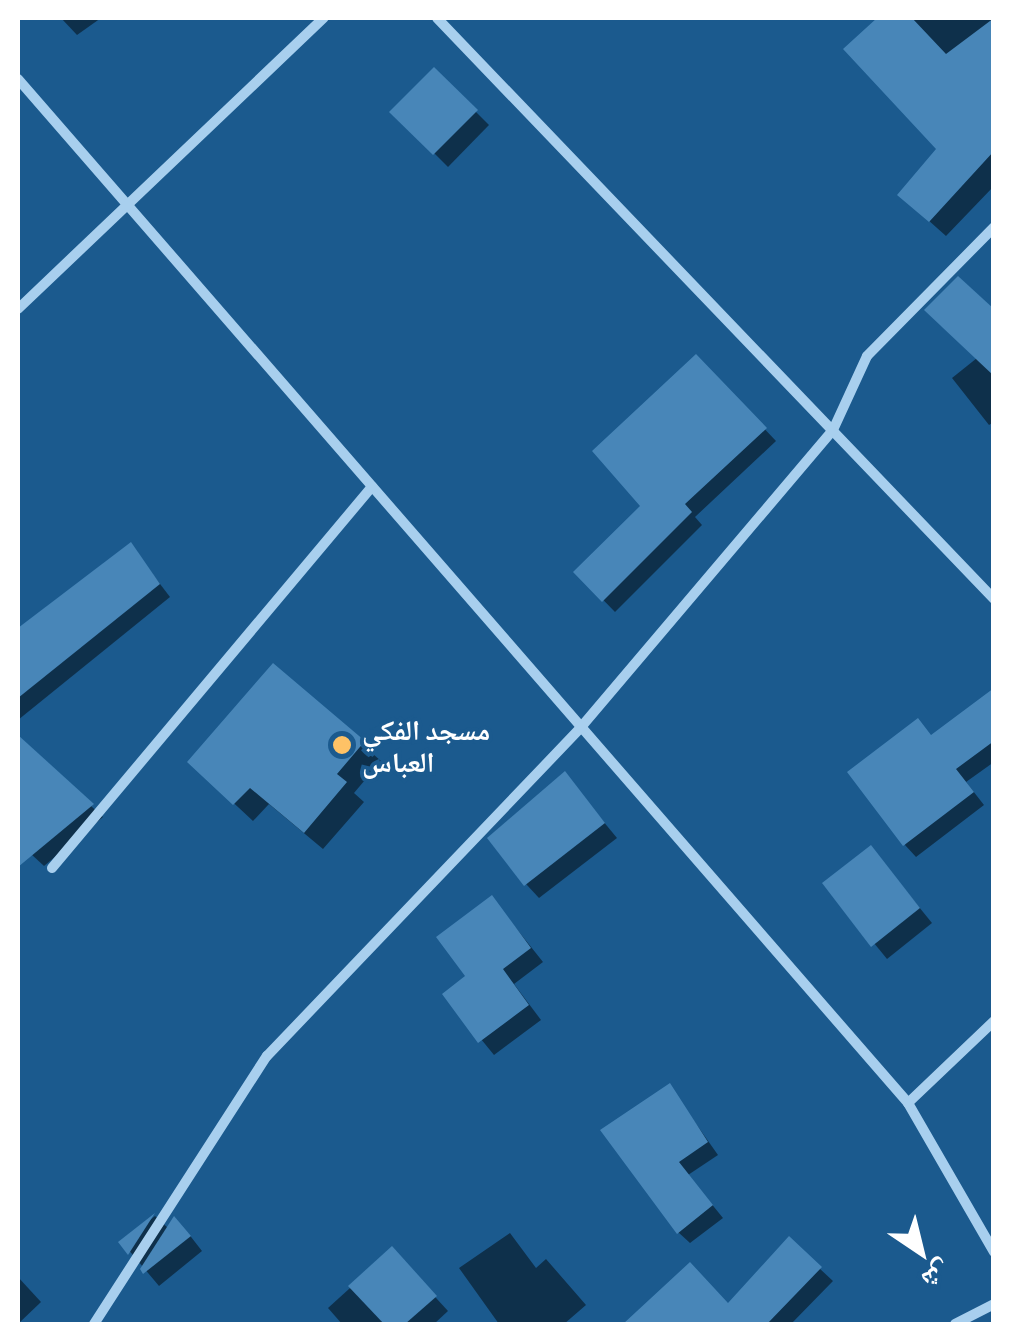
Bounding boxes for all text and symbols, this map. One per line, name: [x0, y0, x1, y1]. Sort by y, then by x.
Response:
place label: مسجد الفكي العباس: [362, 712, 490, 778]
marker: مسجد الفكي العباس: [331, 734, 353, 756]
north arrow: [871, 1202, 971, 1302]
text: ش: [916, 1254, 960, 1299]

